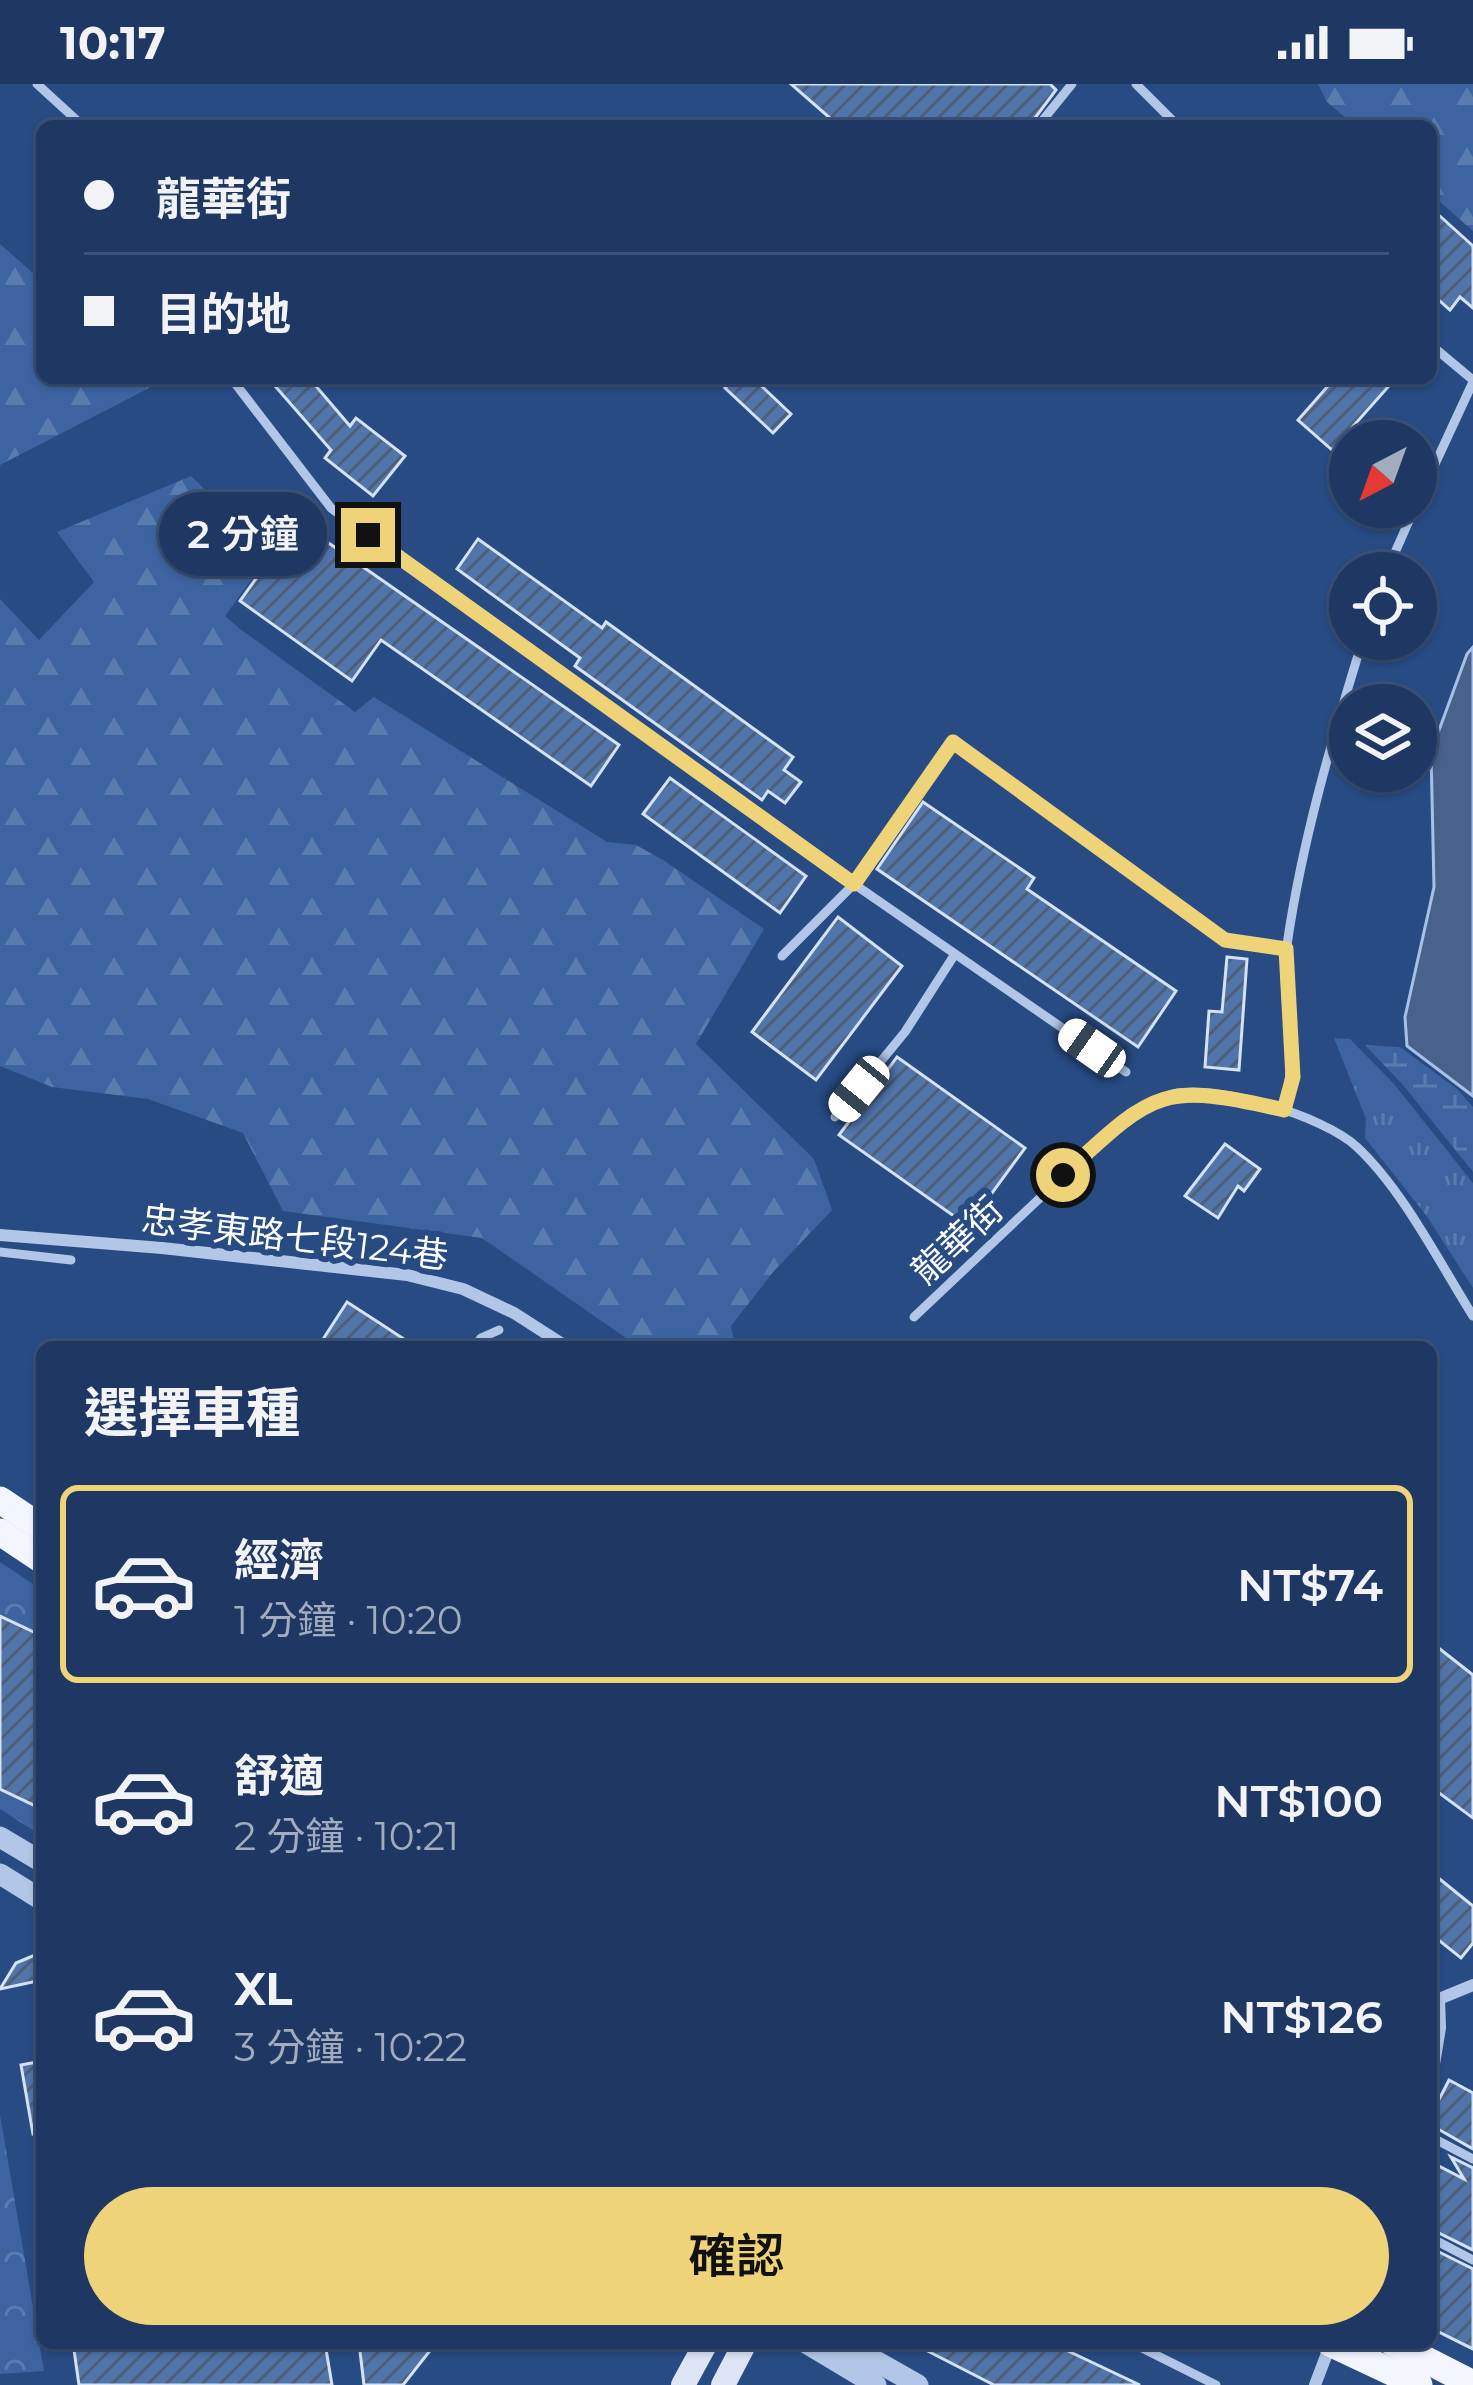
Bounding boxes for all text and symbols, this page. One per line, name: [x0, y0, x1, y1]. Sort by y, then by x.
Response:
text: 10:17: [60, 15, 166, 70]
text: 龍華街: [156, 171, 291, 226]
text: 目的地: [156, 286, 291, 341]
north arrow: [1329, 420, 1437, 528]
map controls: [1329, 420, 1437, 792]
callout: 2 分鐘: [158, 493, 326, 577]
route end: [341, 508, 395, 562]
text: 2 分鐘: [187, 510, 299, 558]
button: locate: [1329, 552, 1437, 660]
button: layers: [1329, 684, 1437, 792]
car: [1052, 1013, 1132, 1083]
car: [822, 1050, 896, 1128]
route start: [1036, 1148, 1090, 1202]
street label: 龍華街: [902, 1187, 1012, 1293]
street label: 忠孝東路七段124巷: [139, 1196, 451, 1278]
text: 選擇車種: [84, 1380, 300, 1446]
icon: car: [90, 1530, 198, 1638]
text: 經濟: [234, 1532, 324, 1587]
text: NT$74: [1237, 1557, 1383, 1612]
text: 1 分鐘 · 10:20: [234, 1596, 463, 1644]
icon: car: [90, 1746, 198, 1854]
text: 舒適: [234, 1748, 324, 1803]
text: NT$100: [1214, 1773, 1383, 1828]
text: 2 分鐘 · 10:21: [234, 1812, 459, 1860]
text: XL: [234, 1961, 292, 2016]
icon: car: [90, 1962, 198, 2070]
text: NT$126: [1220, 1989, 1383, 2044]
text: 3 分鐘 · 10:22: [234, 2023, 467, 2071]
button: 確認: [84, 2187, 1389, 2325]

